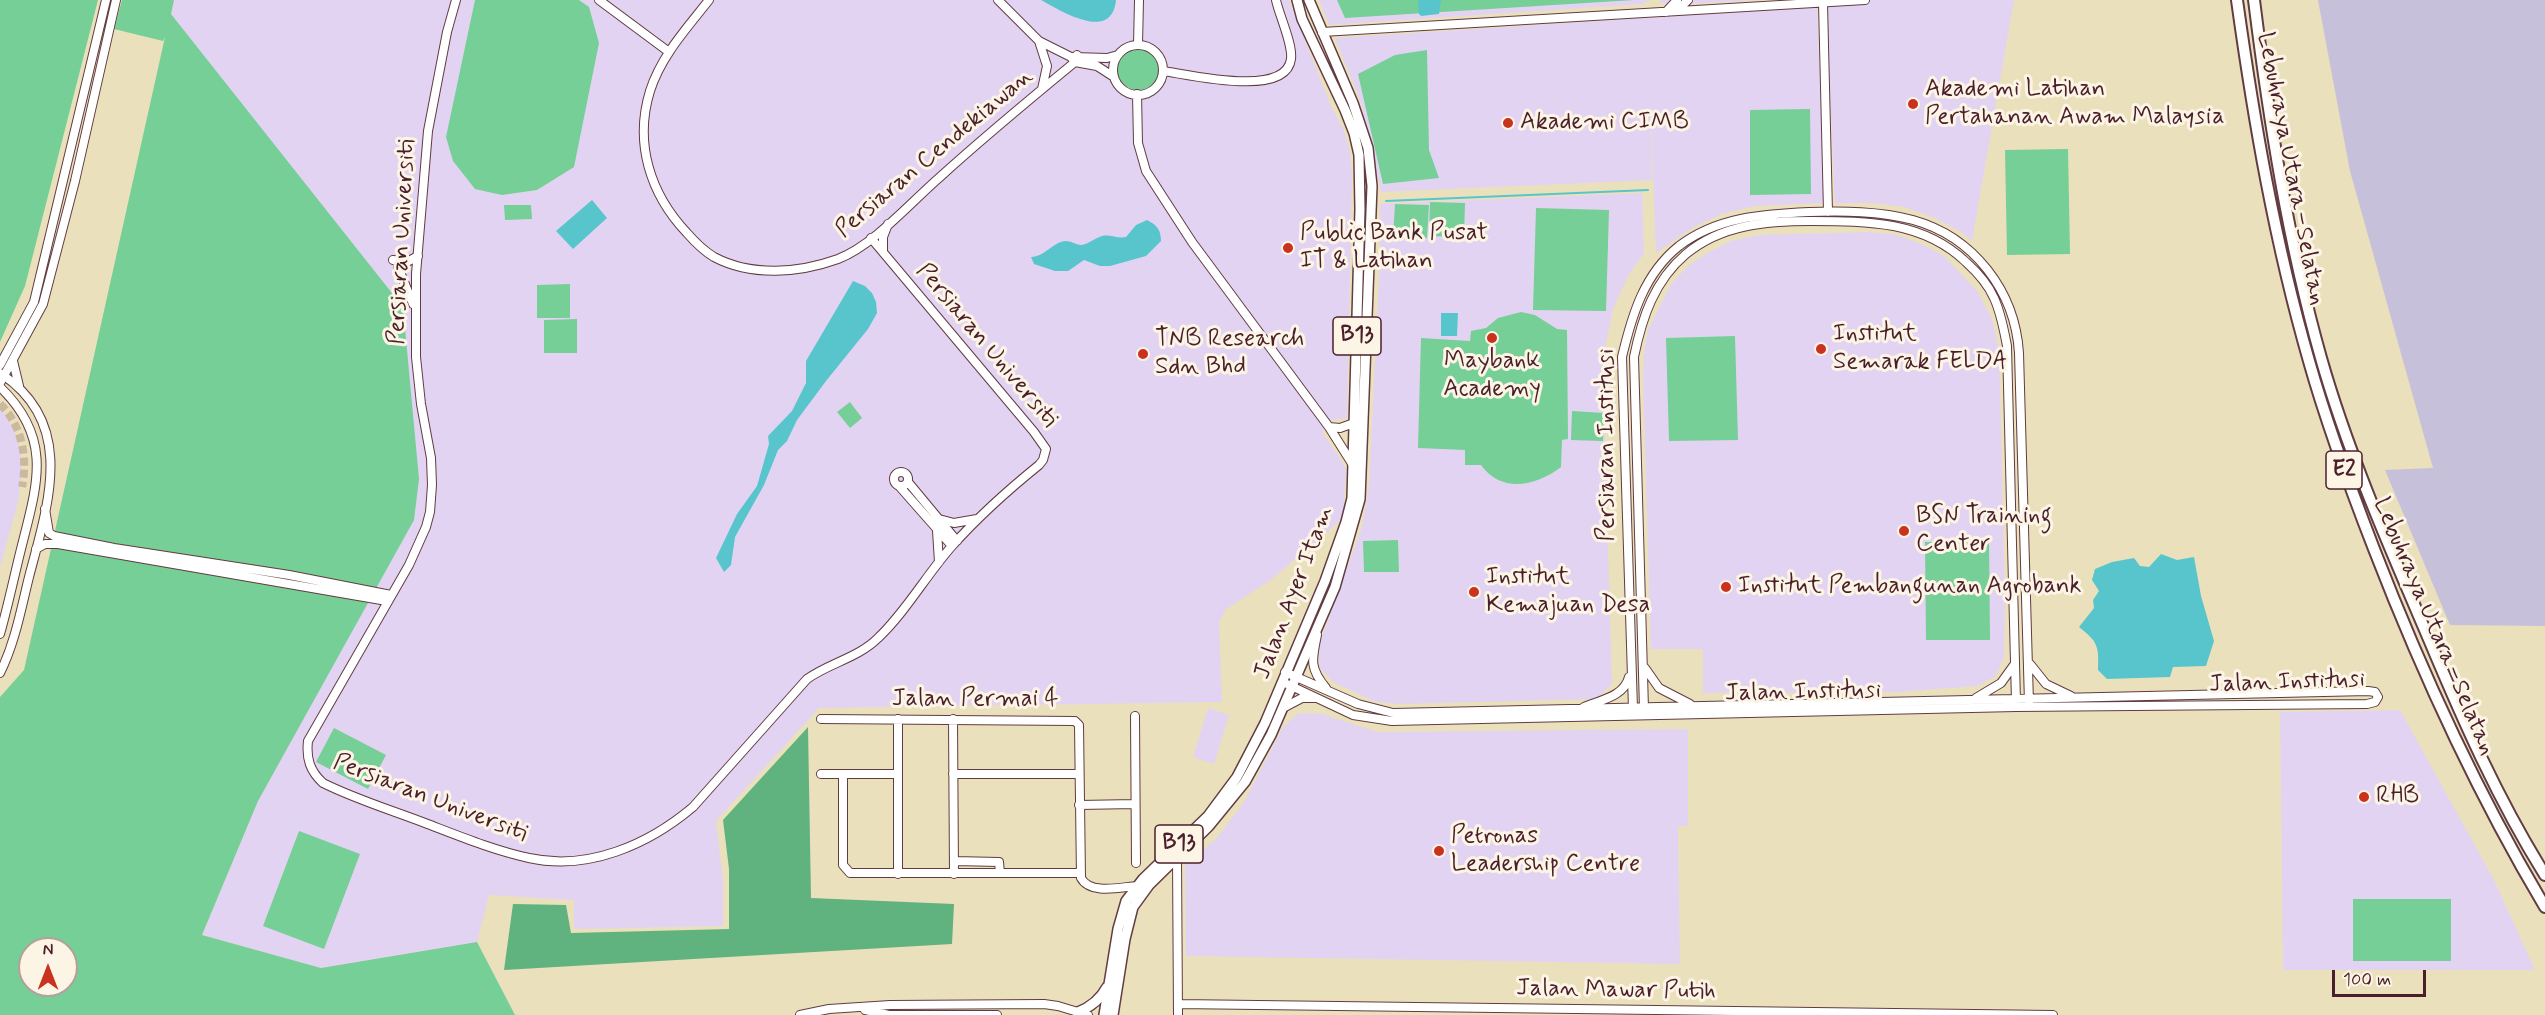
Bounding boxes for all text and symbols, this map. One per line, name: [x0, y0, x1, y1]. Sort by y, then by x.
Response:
street label: Lebuhraya Utara–Selatan: [2249, 30, 2331, 308]
street label: Persiaran Cendekiawan: [831, 63, 1039, 245]
place label: Akademi Latihan Pertahanan Awam Malaysia: [1925, 76, 2224, 132]
marker: Akademi Latihan Pertahanan Awam Malaysia: [1906, 97, 1920, 111]
place label: Akademi CIMB: [1520, 109, 1689, 137]
marker: Akademi CIMB: [1501, 116, 1515, 130]
street label: Persiaran Universiti: [383, 139, 423, 345]
place label: Public Bank Pusat IT & Latihan: [1300, 220, 1488, 276]
marker: Public Bank Pusat IT & Latihan: [1281, 241, 1295, 255]
street label: Persiaran Universiti: [909, 258, 1063, 434]
road number: B13: [1333, 317, 1381, 355]
place label: Institut Semarak FELDA: [1833, 321, 2007, 377]
place label: TNB Research Sdn Bhd: [1155, 326, 1304, 382]
marker: Maybank Academy: [1485, 331, 1499, 345]
marker: Institut Semarak FELDA: [1814, 342, 1828, 356]
marker: TNB Research Sdn Bhd: [1136, 347, 1150, 361]
place label: Maybank Academy: [1443, 348, 1541, 404]
street label: Persiaran Institusi: [1594, 349, 1622, 541]
road number: E2: [2326, 451, 2362, 489]
street label: Lebuhraya Utara–Selatan: [2366, 494, 2500, 760]
street label: Jalan Ayer Itam: [1249, 502, 1341, 684]
place label: BSN Training Center: [1916, 503, 2052, 559]
marker: BSN Training Center: [1897, 524, 1911, 538]
place label: Institut Kemajuan Desa: [1486, 564, 1650, 620]
place label: Institut Pembangunan Agrobank: [1738, 573, 2081, 601]
marker: Institut Pembangunan Agrobank: [1719, 580, 1733, 594]
marker: Institut Kemajuan Desa: [1467, 585, 1481, 599]
street label: Jalan Institusi: [2209, 666, 2365, 700]
street label: Jalan Institusi: [1725, 677, 1881, 709]
street label: Jalan Permai 4: [892, 686, 1058, 714]
street label: Persiaran Universiti: [329, 749, 531, 849]
place label: RHB: [2376, 783, 2419, 811]
marker: RHB: [2357, 790, 2371, 804]
place label: Petronas Leadership Centre: [1451, 823, 1640, 879]
road number: B13: [1155, 825, 1203, 863]
marker: Petronas Leadership Centre: [1432, 844, 1446, 858]
north arrow: [18, 937, 78, 997]
text: N: [43, 940, 53, 961]
scale bar: [2335, 958, 2430, 996]
text: 100 m: [2343, 968, 2391, 992]
street label: Jalan Mawar Putih: [1516, 975, 1716, 1007]

